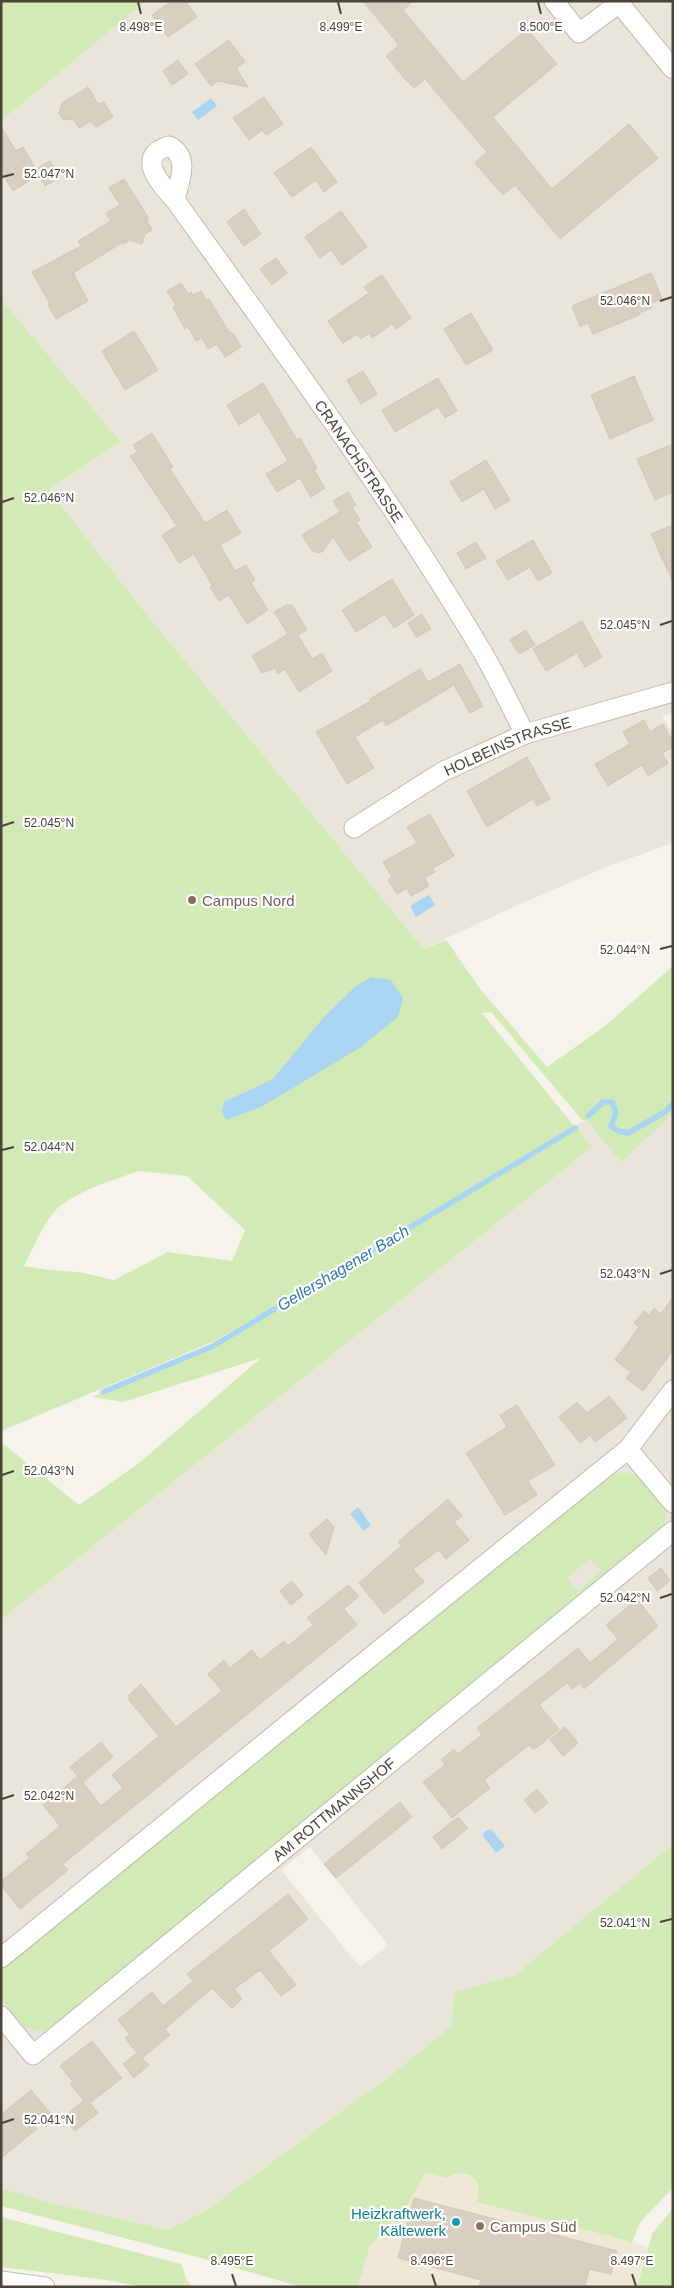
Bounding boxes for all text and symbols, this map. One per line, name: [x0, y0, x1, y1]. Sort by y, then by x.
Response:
text: 8.498°E: [120, 20, 162, 34]
text: 8.499°E: [320, 20, 362, 34]
text: 8.500°E: [520, 20, 562, 34]
text: 52.047°N: [24, 167, 74, 181]
text: 52.046°N: [600, 294, 650, 308]
street label: CRANACHSTRASSE: [312, 396, 407, 525]
text: 52.046°N: [24, 491, 74, 505]
text: 52.045°N: [600, 618, 650, 632]
street label: HOLBEINSTRASSE: [441, 713, 573, 779]
text: 52.045°N: [24, 816, 74, 830]
place label: Campus Nord: [202, 892, 295, 909]
marker: Campus Nord: [186, 894, 198, 906]
text: 52.044°N: [600, 943, 650, 957]
text: 52.044°N: [24, 1140, 74, 1154]
water label: Gellershagener Bach: [274, 1222, 412, 1314]
text: 52.043°N: [600, 1267, 650, 1281]
text: 52.043°N: [24, 1464, 74, 1478]
text: 52.042°N: [600, 1591, 650, 1605]
street label: AM ROTTMANNSHOF: [269, 1754, 398, 1864]
text: 52.042°N: [24, 1789, 74, 1803]
text: 52.041°N: [600, 1916, 650, 1930]
text: 52.041°N: [24, 2113, 74, 2127]
place label: Heizkraftwerk, Kältewerk: [351, 2205, 447, 2239]
marker: Heizkraftwerk, Kältewerk: [450, 2216, 462, 2228]
place label: Campus Süd: [490, 2218, 577, 2235]
marker: Campus Süd: [474, 2220, 486, 2232]
text: 8.495°E: [211, 2254, 253, 2268]
text: 8.496°E: [411, 2254, 453, 2268]
text: 8.497°E: [611, 2254, 653, 2268]

